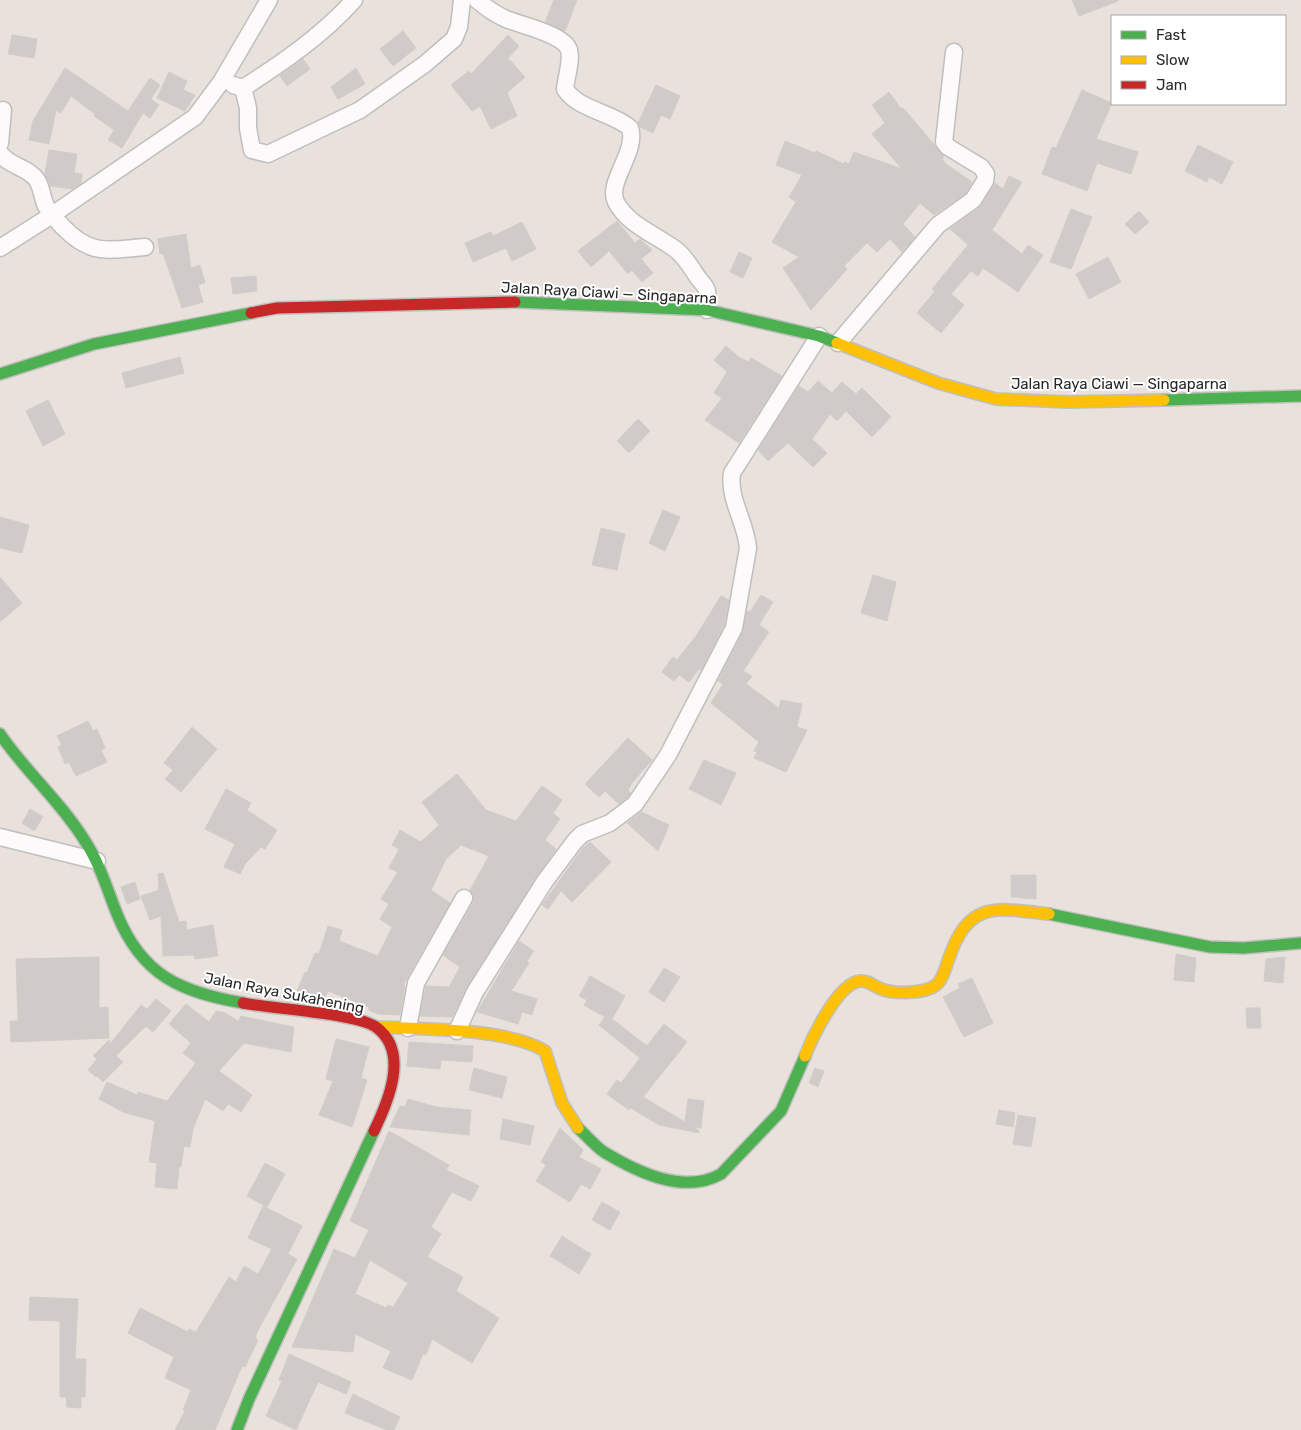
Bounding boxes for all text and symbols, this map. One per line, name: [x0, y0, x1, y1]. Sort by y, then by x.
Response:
legend: [1111, 15, 1286, 105]
text: Fast: [1156, 26, 1186, 44]
text: Slow: [1156, 51, 1189, 69]
text: Jam: [1156, 76, 1187, 94]
street label: Jalan Raya Ciawi — Singaparna: [501, 278, 717, 308]
street label: Jalan Raya Ciawi — Singaparna: [1011, 375, 1227, 393]
street label: Jalan Raya Sukahening: [202, 969, 366, 1017]

